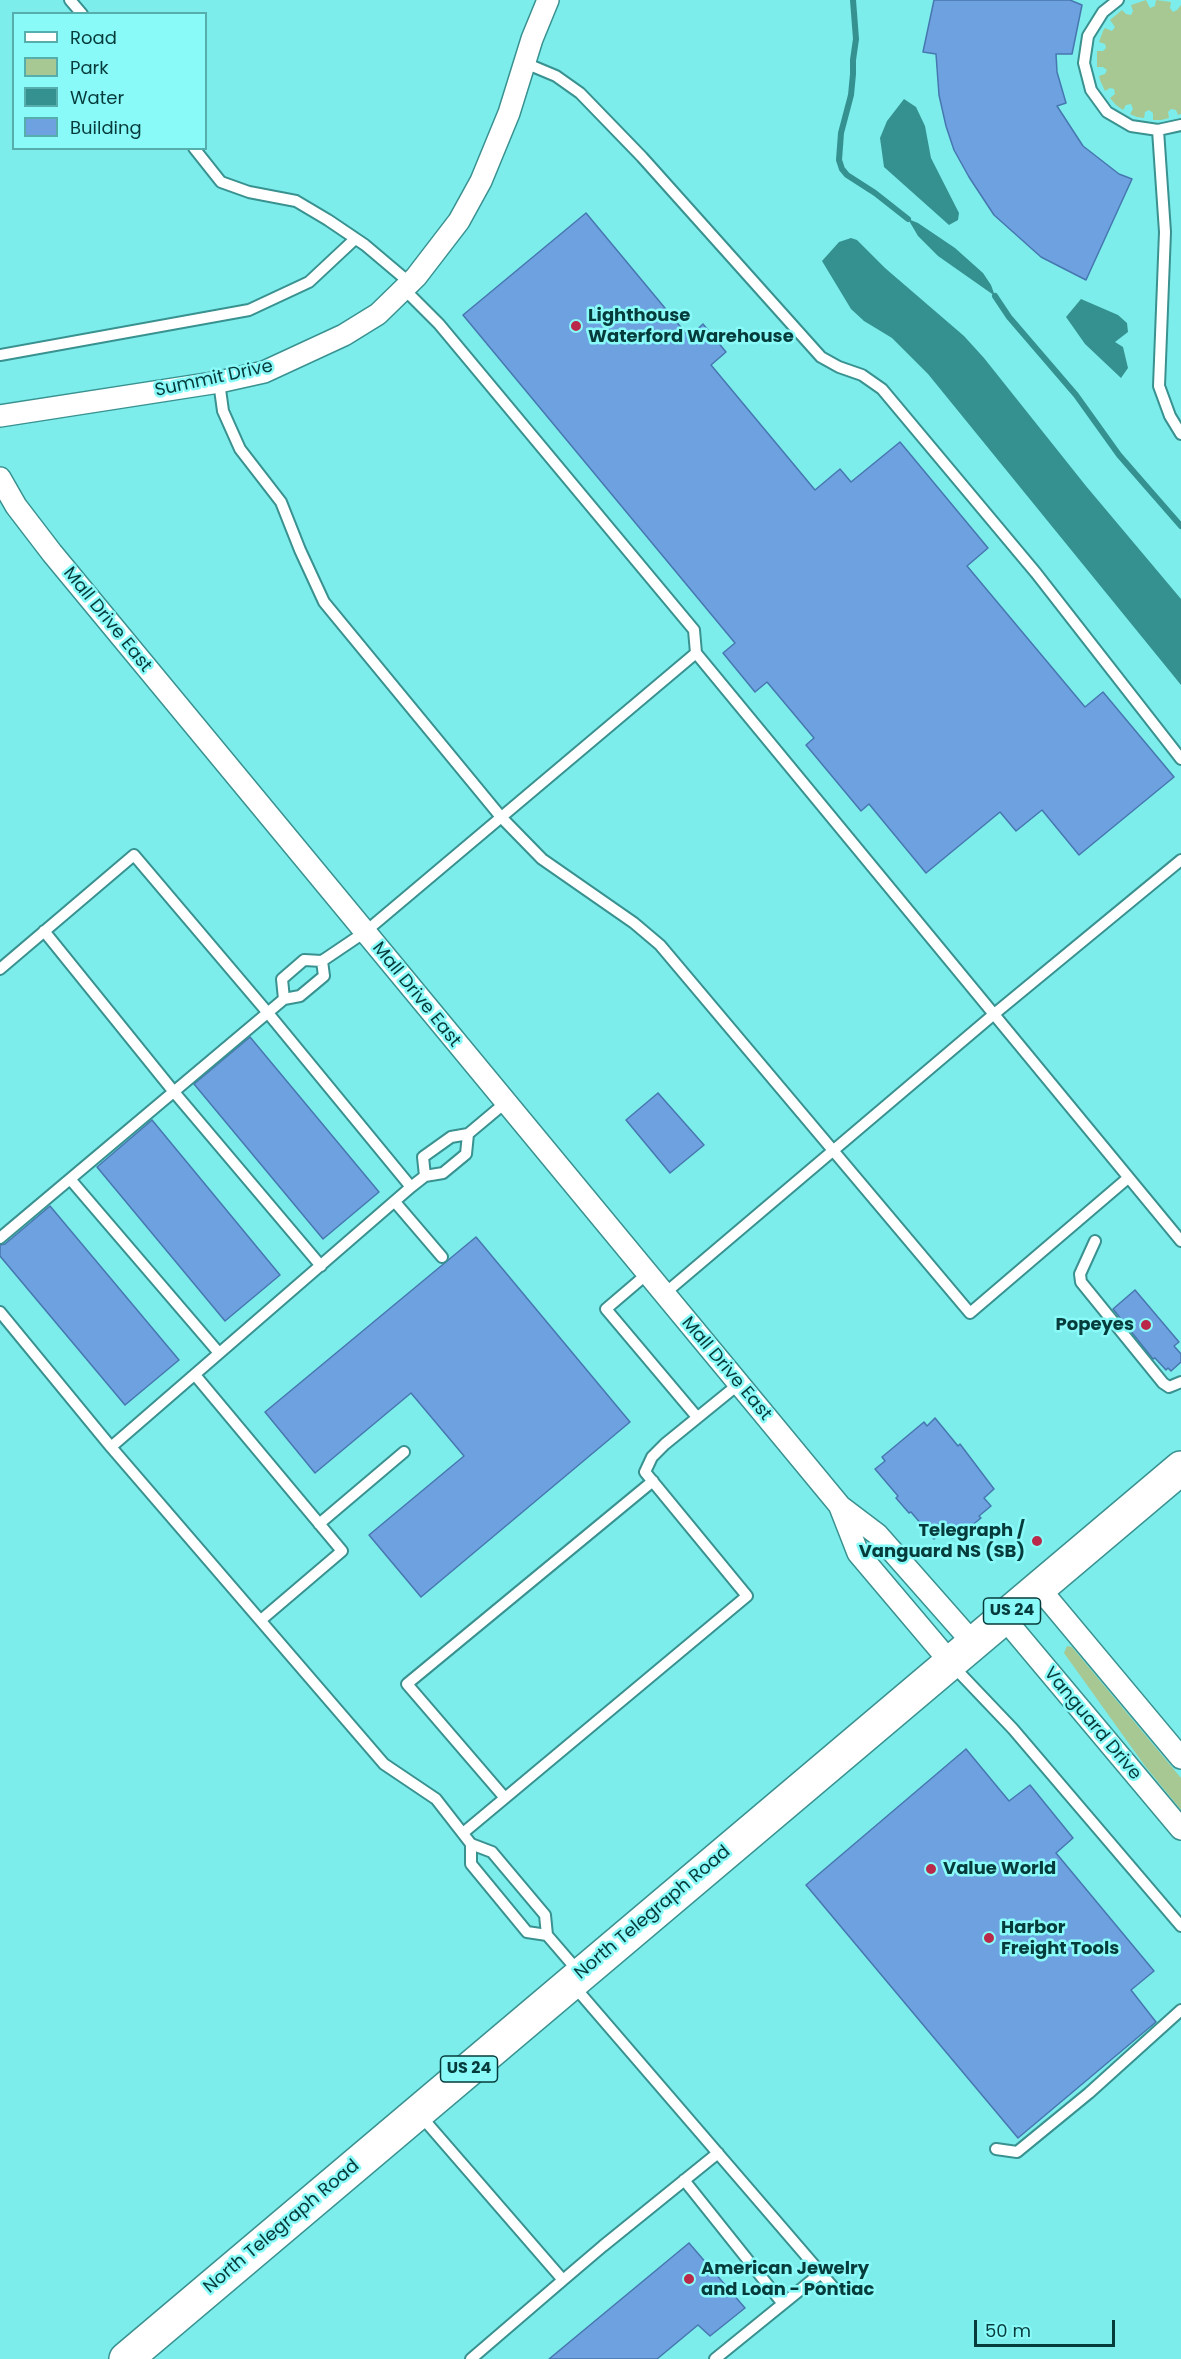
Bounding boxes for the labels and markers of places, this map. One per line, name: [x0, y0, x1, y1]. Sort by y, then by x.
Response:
place label: Lighthouse Waterford Warehouse: [588, 305, 794, 348]
marker: Lighthouse Waterford Warehouse: [569, 319, 583, 333]
place label: Popeyes: [1055, 1314, 1134, 1336]
marker: Popeyes: [1139, 1318, 1153, 1332]
place label: Telegraph / Vanguard NS (SB): [859, 1520, 1025, 1562]
marker: Telegraph / Vanguard NS (SB): [1030, 1534, 1044, 1548]
place label: Value World: [943, 1858, 1056, 1880]
marker: Value World: [924, 1862, 938, 1876]
place label: Harbor Freight Tools: [1001, 1917, 1119, 1960]
marker: Harbor Freight Tools: [982, 1931, 996, 1945]
place label: American Jewelry and Loan - Pontiac: [701, 2258, 874, 2300]
marker: American Jewelry and Loan - Pontiac: [682, 2272, 696, 2286]

